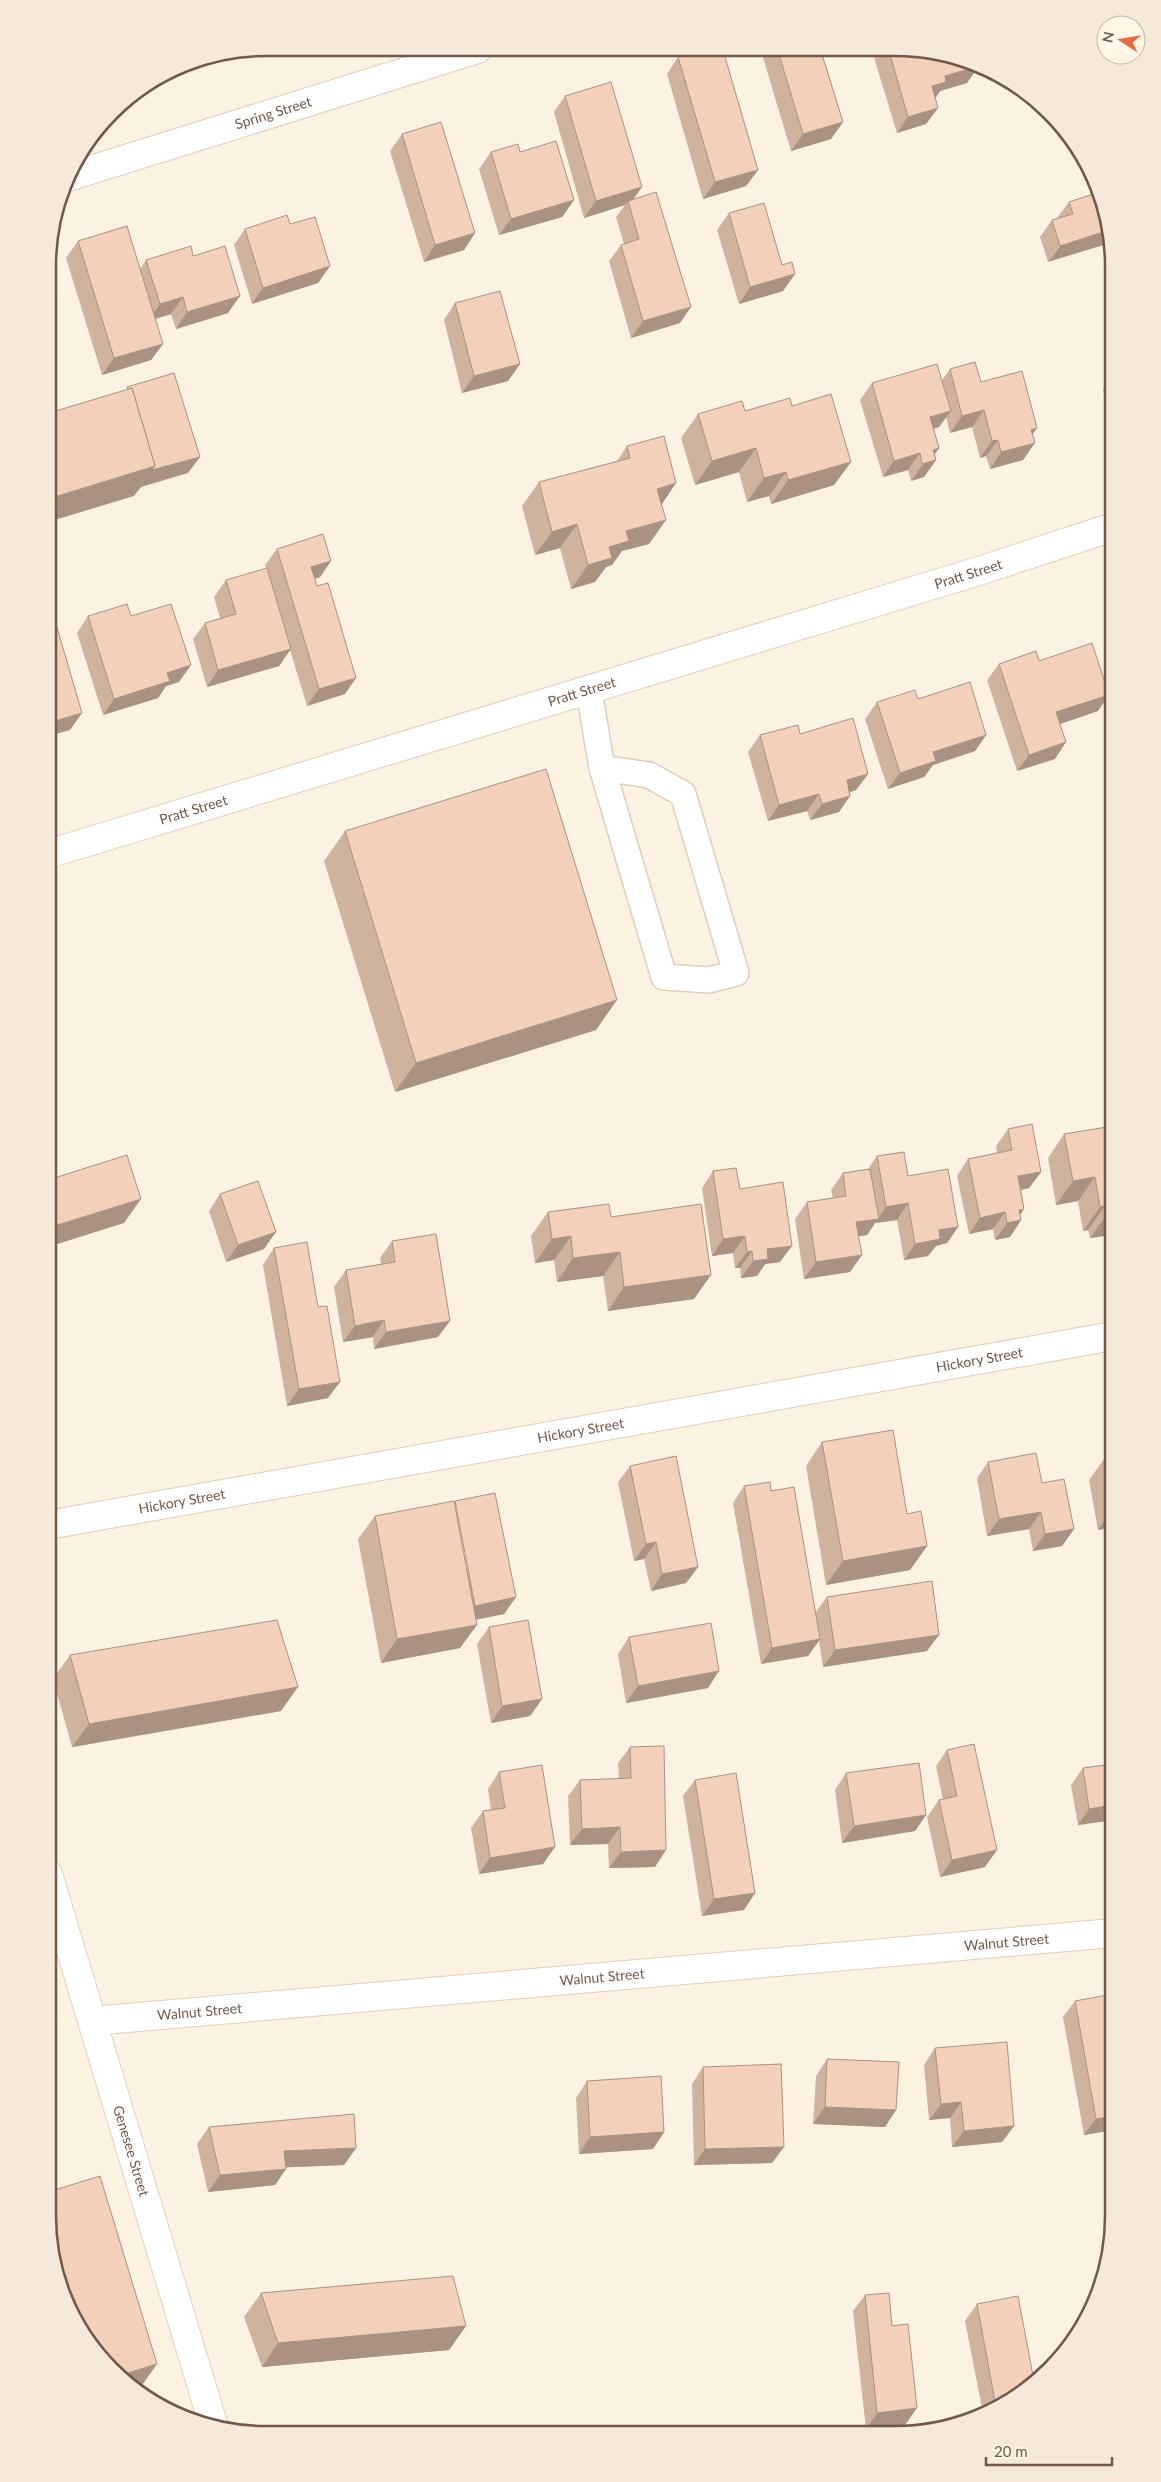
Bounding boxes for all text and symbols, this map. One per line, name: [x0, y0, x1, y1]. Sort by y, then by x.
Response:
north arrow: [1096, 15, 1146, 65]
text: N: [1098, 30, 1117, 44]
street label: Spring Street: [233, 93, 314, 132]
street label: Pratt Street: [932, 555, 1004, 592]
street label: Pratt Street: [546, 673, 618, 710]
street label: Pratt Street: [157, 791, 229, 828]
street label: Hickory Street: [935, 1343, 1024, 1375]
street label: Hickory Street: [536, 1414, 625, 1446]
street label: Hickory Street: [137, 1485, 227, 1517]
street label: Walnut Street: [963, 1930, 1050, 1954]
street label: Walnut Street: [559, 1964, 645, 1989]
street label: Walnut Street: [156, 1999, 243, 2023]
street label: Genesee Street: [110, 2103, 153, 2198]
scale bar: [986, 2434, 1112, 2466]
text: 20 m: [994, 2442, 1028, 2460]

